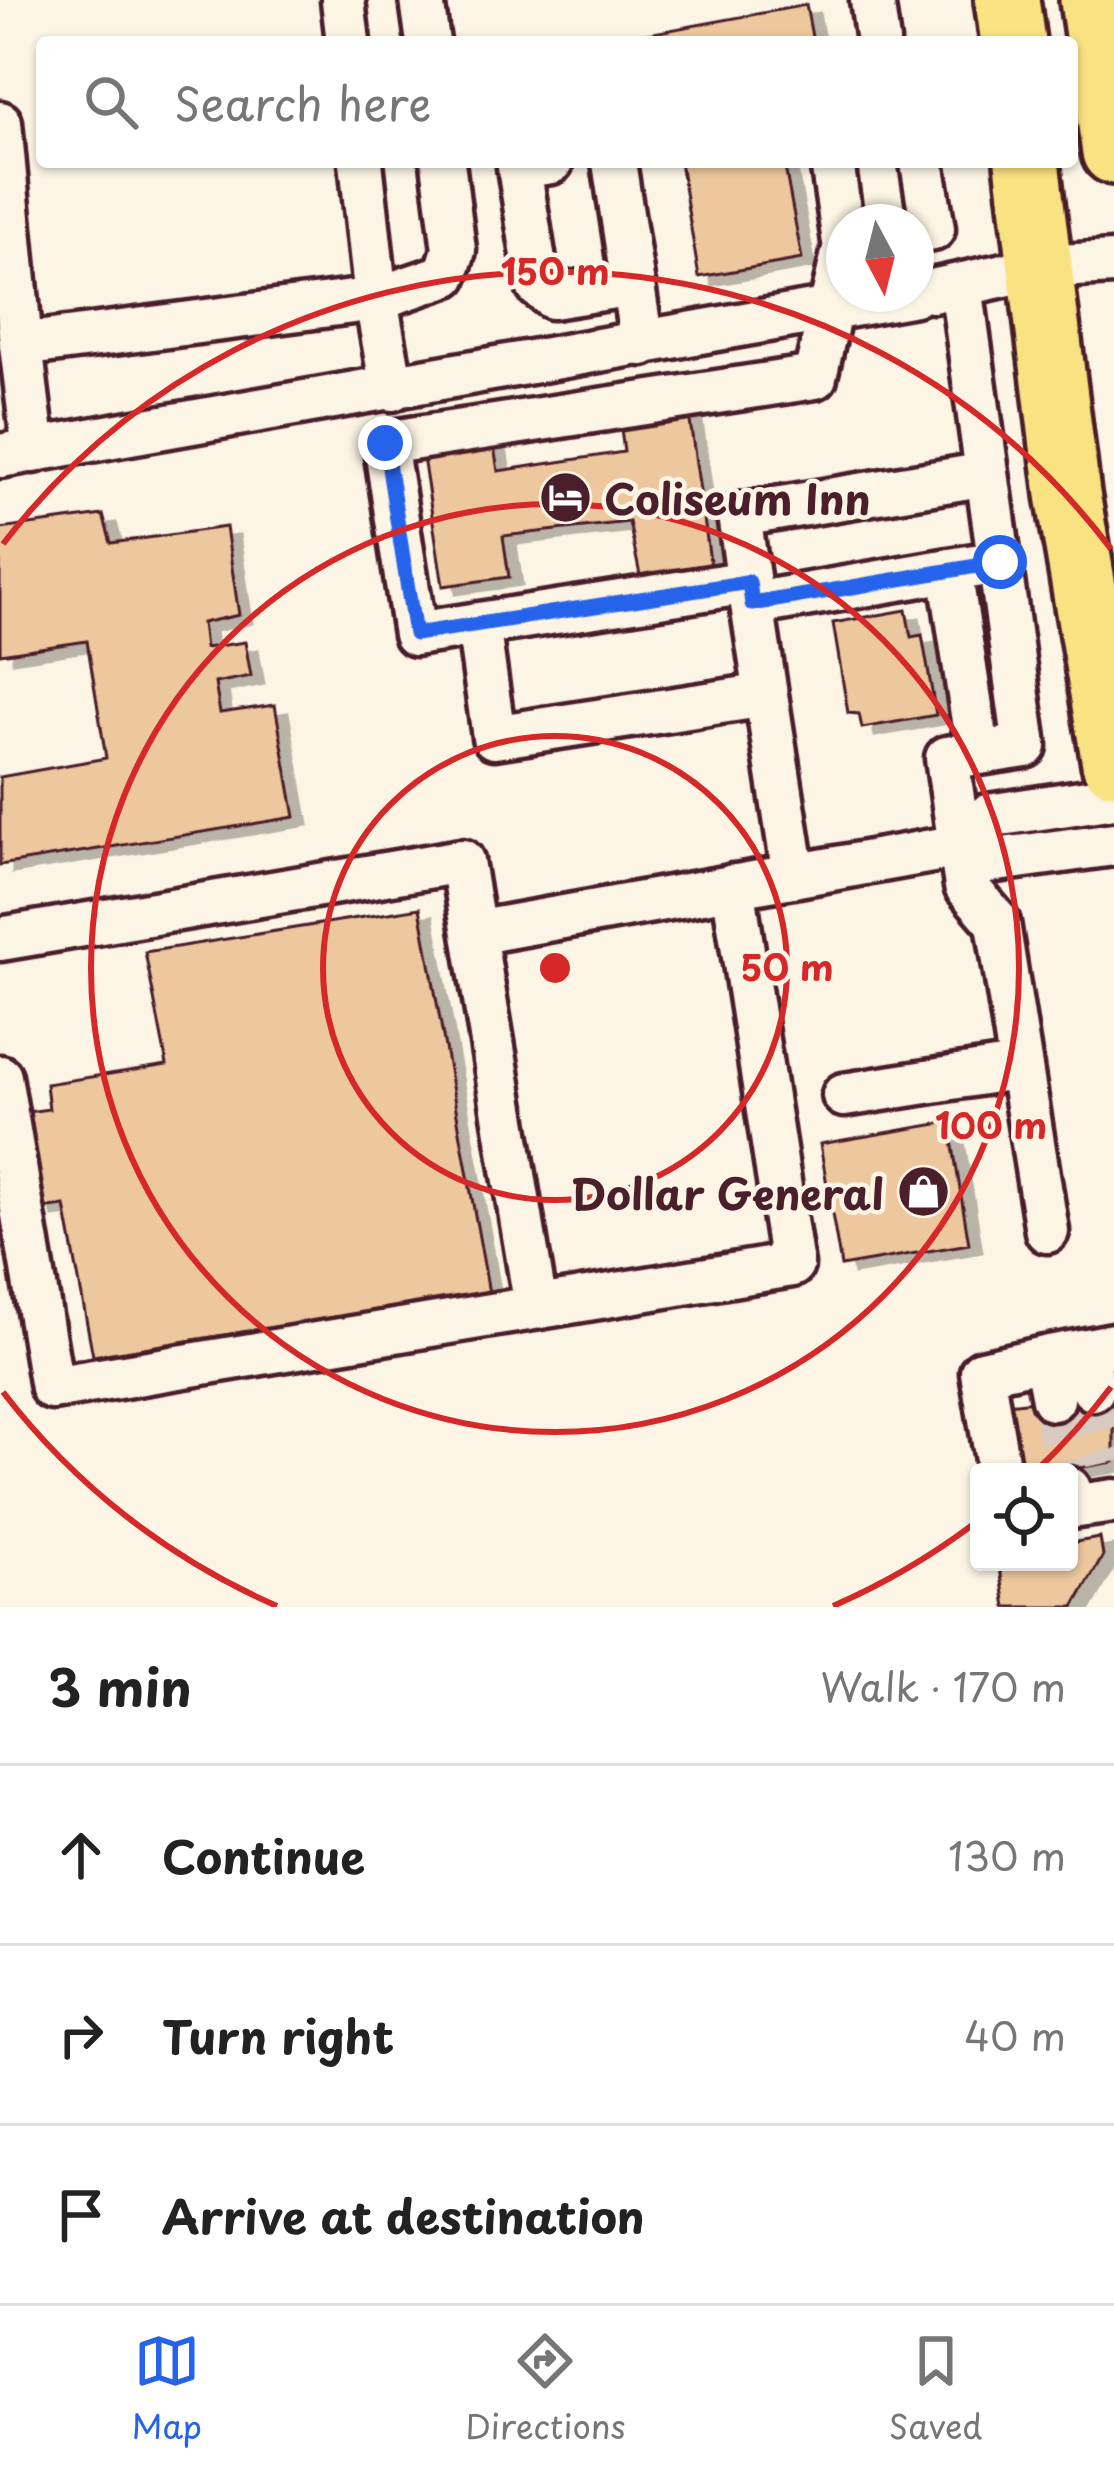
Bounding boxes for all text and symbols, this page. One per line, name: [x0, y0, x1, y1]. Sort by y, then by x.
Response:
search box: [36, 36, 1078, 168]
text: Search here: [174, 68, 431, 136]
icon: search: [78, 69, 144, 135]
north arrow: [826, 204, 934, 312]
text: 150 m: [500, 243, 610, 297]
route end: [358, 416, 412, 470]
place label: Coliseum Inn: [604, 466, 871, 529]
hotel icon: Coliseum Inn: [537, 469, 593, 525]
route start: [973, 535, 1027, 589]
text: 50 m: [740, 939, 834, 993]
centre of rings: [534, 947, 576, 989]
text: 100 m: [935, 1097, 1047, 1151]
place label: Dollar General: [571, 1161, 884, 1224]
shop icon: Dollar General: [895, 1164, 951, 1220]
map controls: [970, 1463, 1078, 1571]
button: locate: [970, 1463, 1078, 1571]
text: 3 min: [48, 1647, 192, 1724]
text: Walk · 170 m: [820, 1656, 1066, 1715]
text: Continue: [162, 1821, 365, 1889]
icon: ahead: [48, 1822, 114, 1888]
text: 130 m: [948, 1825, 1066, 1884]
text: Turn right: [162, 2001, 394, 2069]
icon: right: [48, 2002, 114, 2068]
text: 40 m: [964, 2005, 1066, 2064]
text: Arrive at destination: [162, 2181, 645, 2249]
icon: arrive: [48, 2182, 114, 2248]
tab: Map: [132, 2328, 202, 2450]
tab: Directions: [465, 2328, 626, 2450]
tab: Saved: [889, 2328, 982, 2450]

